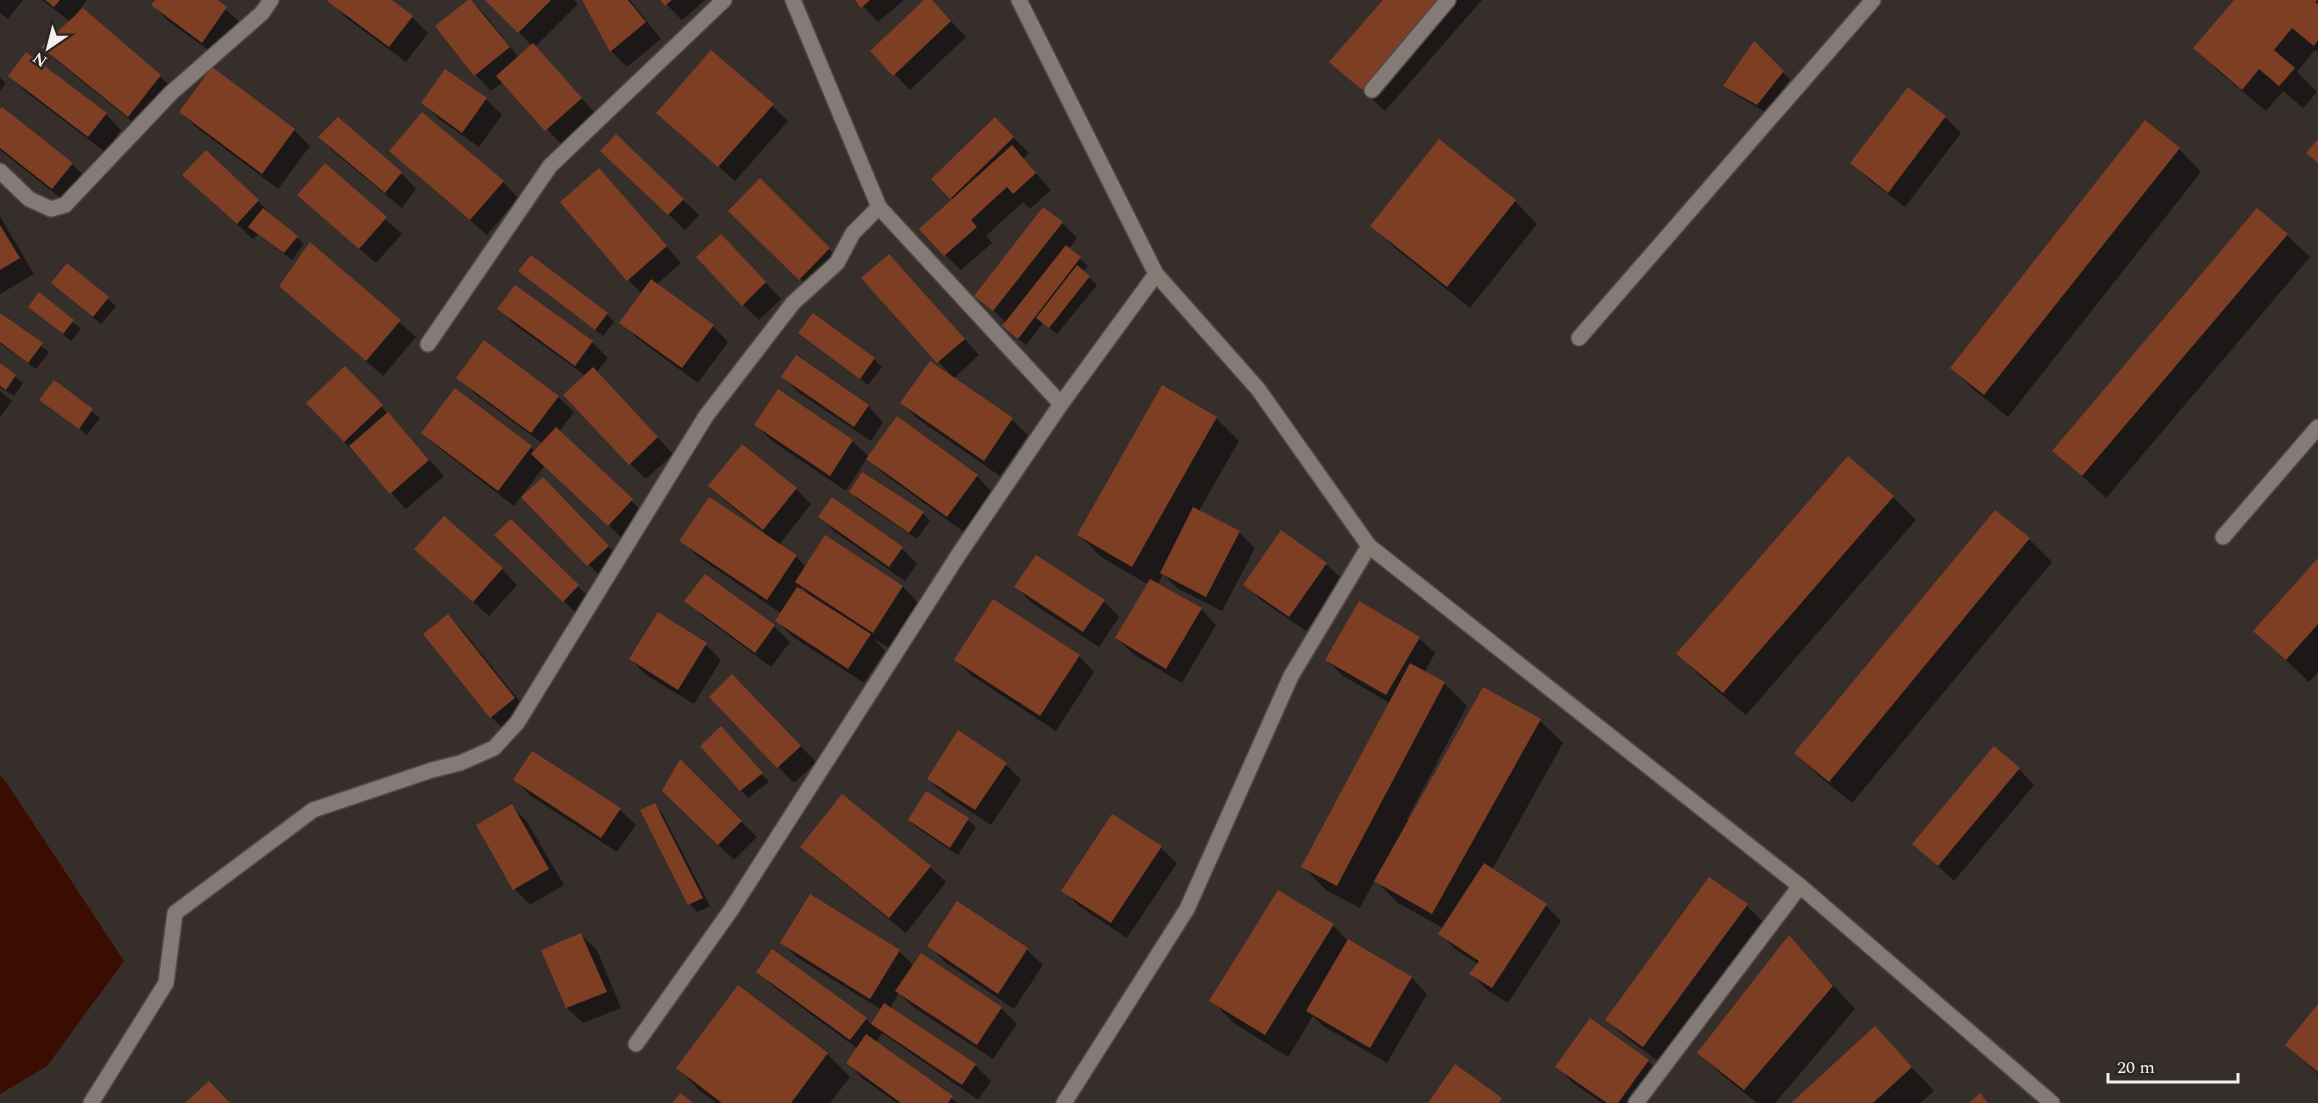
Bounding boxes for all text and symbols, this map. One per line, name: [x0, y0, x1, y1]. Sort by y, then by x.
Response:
north arrow: [18, 18, 78, 78]
text: N: [28, 46, 52, 73]
scale bar: [2108, 1046, 2238, 1084]
text: 20 m: [2117, 1054, 2155, 1081]

